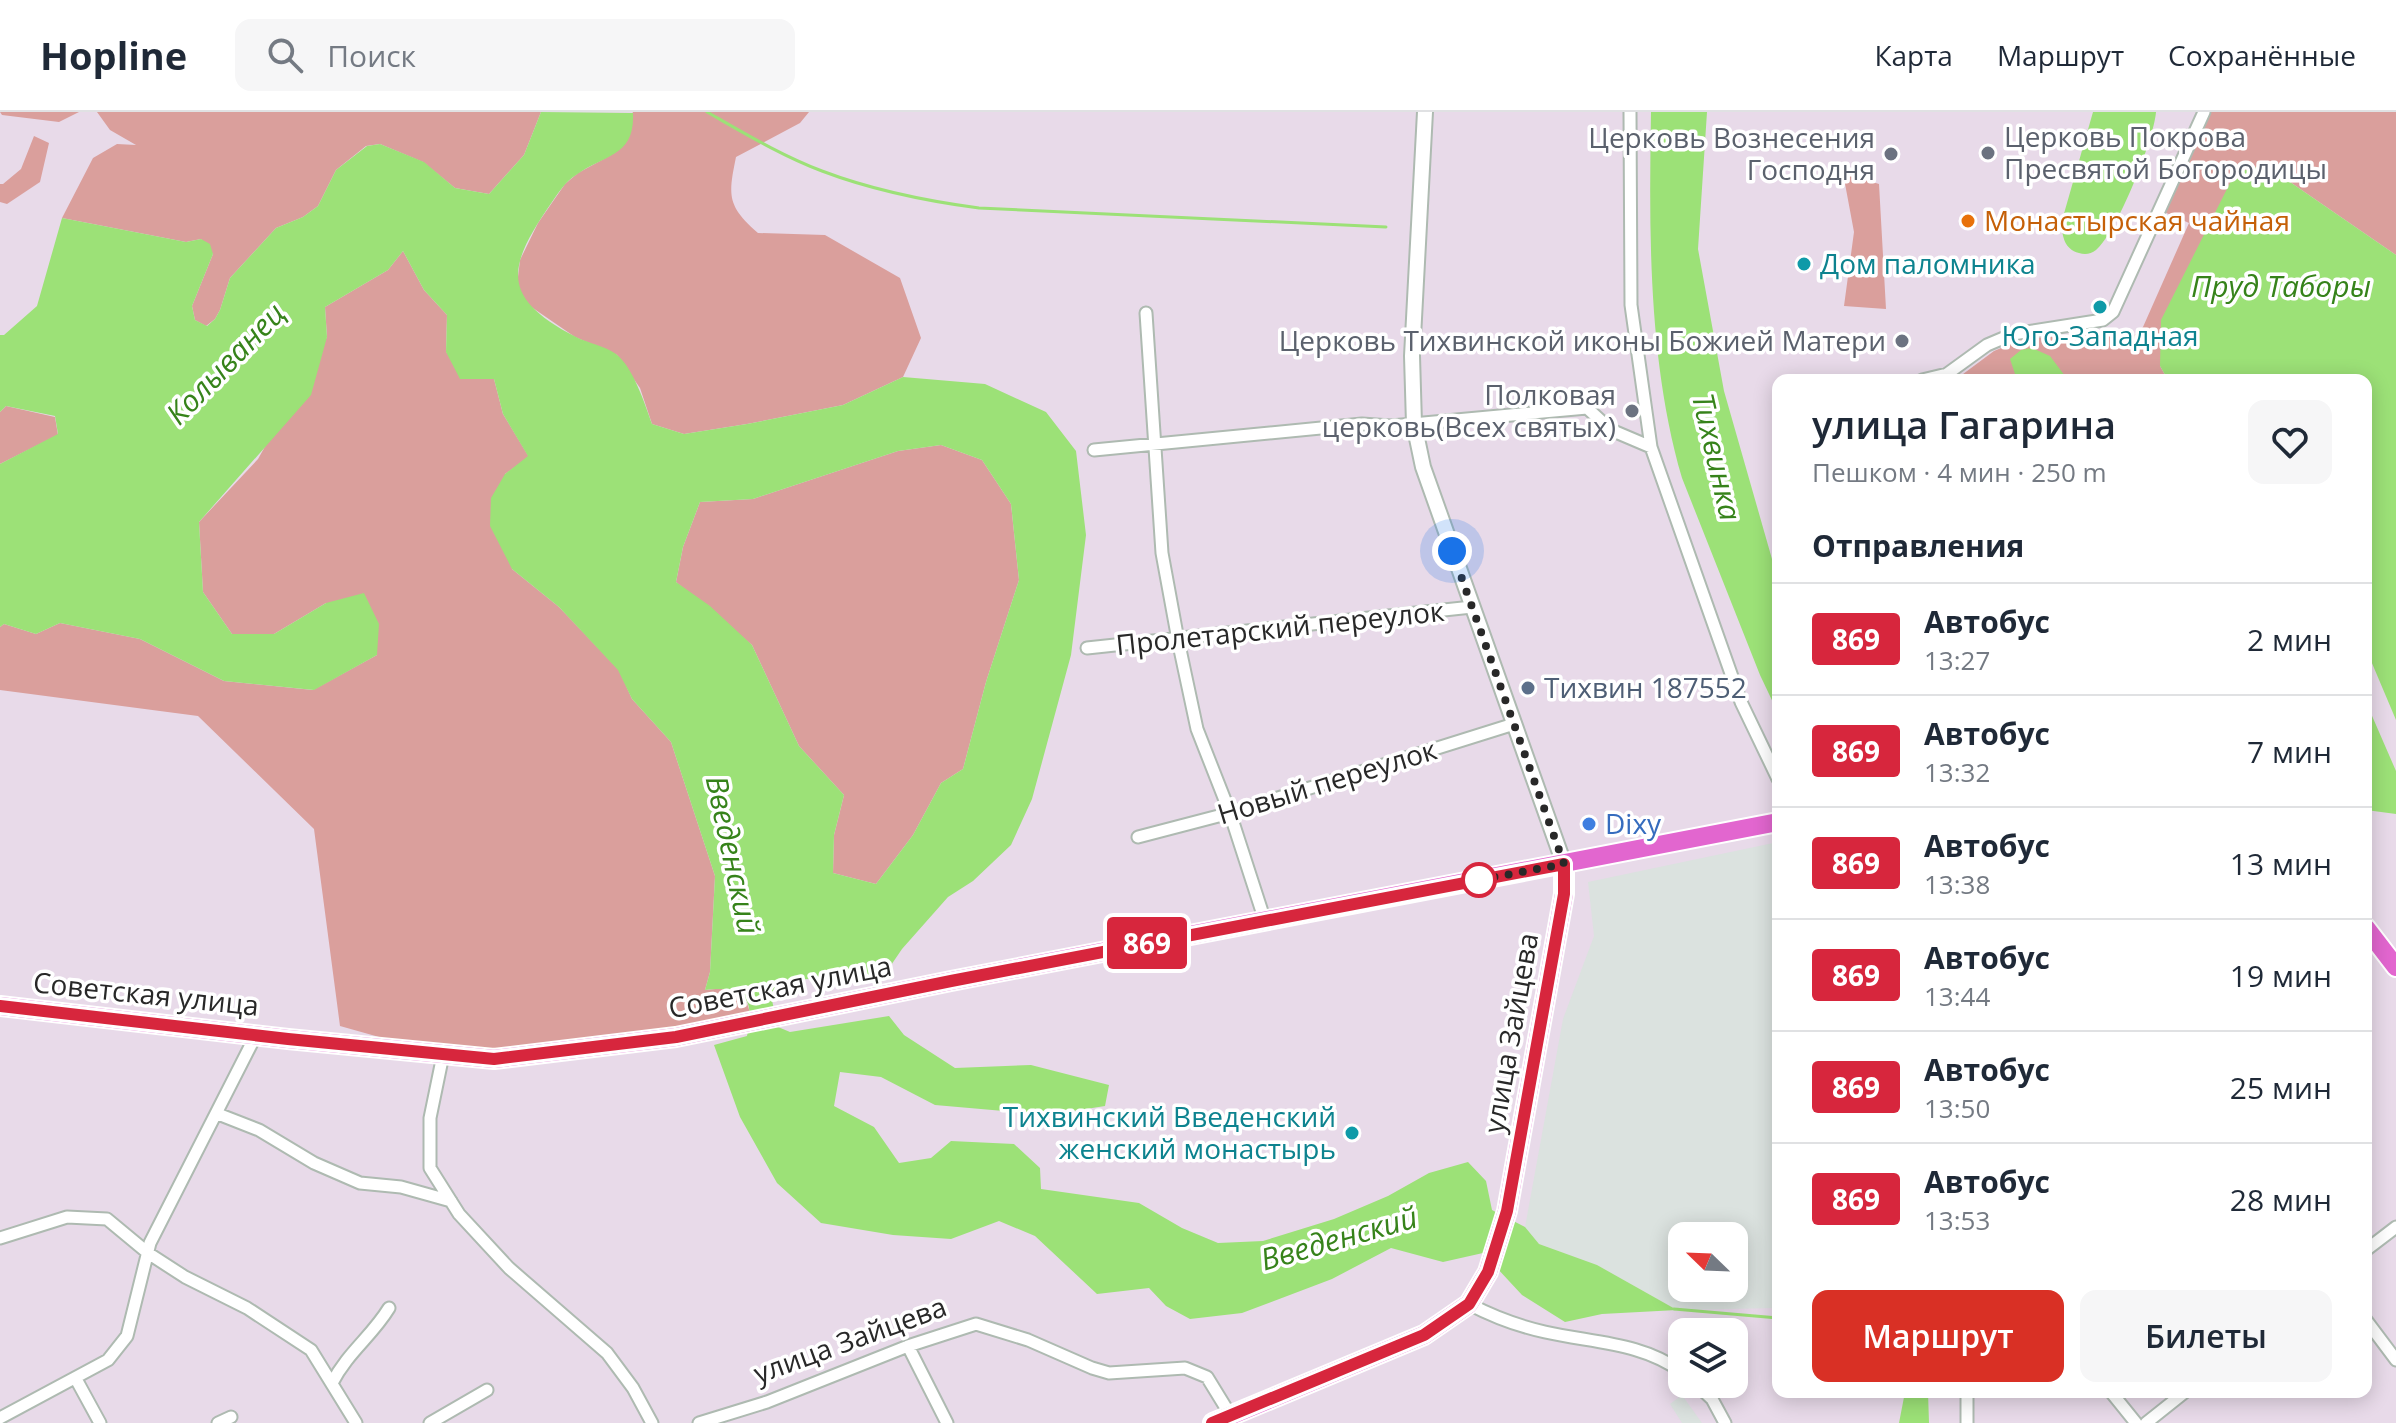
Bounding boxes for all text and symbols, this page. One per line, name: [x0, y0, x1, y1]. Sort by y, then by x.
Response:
search box: [235, 19, 795, 91]
text: Hopline: [40, 29, 187, 81]
icon: search: [263, 33, 307, 77]
text: Поиск: [327, 35, 416, 76]
text: Карта: [1874, 36, 1953, 74]
text: Маршрут: [1997, 36, 2124, 74]
text: Сохранённые: [2168, 36, 2356, 74]
place label: Церковь Покрова Пресвятой Богородицы: [2004, 117, 2327, 187]
place label: Церковь Вознесения Господня: [1588, 118, 1875, 188]
marker: Церковь Покрова Пресвятой Богородицы: [1979, 144, 1997, 162]
marker: Церковь Вознесения Господня: [1882, 145, 1900, 163]
place label: Монастырская чайная: [1984, 201, 2290, 239]
marker: Монастырская чайная: [1959, 212, 1977, 230]
place label: Дом паломника: [1820, 244, 2036, 282]
marker: Дом паломника: [1795, 255, 1813, 273]
water label: Пруд Таборы: [2191, 265, 2371, 306]
water label: Колыванец: [156, 293, 294, 433]
marker: Юго-Западная: [2091, 298, 2109, 316]
place label: Юго-Западная: [2002, 316, 2198, 354]
place label: Церковь Тихвинской иконы Божией Матери: [1279, 321, 1886, 359]
marker: Церковь Тихвинской иконы Божией Матери: [1893, 332, 1911, 350]
place label: Полковая церковь(Всех святых): [1322, 375, 1616, 445]
water label: Тихвинка: [1683, 389, 1752, 524]
text: улица Гагарина: [1812, 398, 2116, 450]
button: heart: [2248, 400, 2332, 484]
marker: Полковая церковь(Всех святых): [1623, 402, 1641, 420]
text: Пешком · 4 мин · 250 m: [1812, 454, 2107, 490]
text: Отправления: [1812, 525, 2024, 566]
your location: [1432, 531, 1472, 571]
street label: Пролетарский переулок: [1114, 591, 1447, 663]
text: Автобус: [1924, 601, 2050, 642]
text: 2 мин: [2247, 619, 2332, 660]
text: 869: [1832, 620, 1880, 658]
text: 13:27: [1924, 642, 1990, 678]
place label: Тихвин 187552: [1544, 668, 1747, 706]
marker: Тихвин 187552: [1519, 679, 1537, 697]
text: Автобус: [1924, 713, 2050, 754]
street label: Новый переулок: [1212, 729, 1442, 832]
text: 7 мин: [2247, 731, 2332, 772]
text: 869: [1832, 732, 1880, 770]
text: 13:32: [1924, 754, 1990, 790]
water label: Введенский: [697, 772, 770, 938]
place label: Dixy: [1605, 804, 1662, 842]
marker: Dixy: [1580, 815, 1598, 833]
text: Автобус: [1924, 825, 2050, 866]
text: 13 мин: [2230, 843, 2332, 884]
text: 869: [1832, 844, 1880, 882]
unlabelled marker: [1462, 863, 1496, 897]
text: 13:38: [1924, 866, 1990, 902]
line badge: 869: [1101, 917, 1193, 969]
text: 869: [1123, 924, 1171, 962]
street label: улица Зайцева: [1474, 930, 1546, 1136]
text: Автобус: [1924, 937, 2050, 978]
street label: Советская улица: [665, 946, 895, 1026]
text: 19 мин: [2230, 955, 2332, 996]
text: 869: [1832, 956, 1880, 994]
street label: Советская улица: [31, 962, 261, 1024]
text: 13:44: [1924, 978, 1990, 1014]
text: Автобус: [1924, 1049, 2050, 1090]
text: 25 мин: [2230, 1067, 2332, 1108]
text: 869: [1832, 1068, 1880, 1106]
text: 13:50: [1924, 1090, 1990, 1126]
place label: Тихвинский Введенский женский монастырь: [1003, 1097, 1336, 1167]
marker: Тихвинский Введенский женский монастырь: [1343, 1124, 1361, 1142]
text: Автобус: [1924, 1161, 2050, 1202]
text: 28 мин: [2230, 1179, 2332, 1220]
text: 869: [1832, 1180, 1880, 1218]
water label: Введенский: [1255, 1196, 1422, 1279]
text: 13:53: [1924, 1202, 1990, 1238]
north arrow: [1668, 1222, 1748, 1302]
map controls: [1668, 1222, 1748, 1398]
street label: улица Зайцева: [748, 1287, 951, 1392]
button: Маршрут: [1812, 1290, 2064, 1382]
button: Билеты: [2080, 1290, 2332, 1382]
button: layers: [1668, 1318, 1748, 1398]

